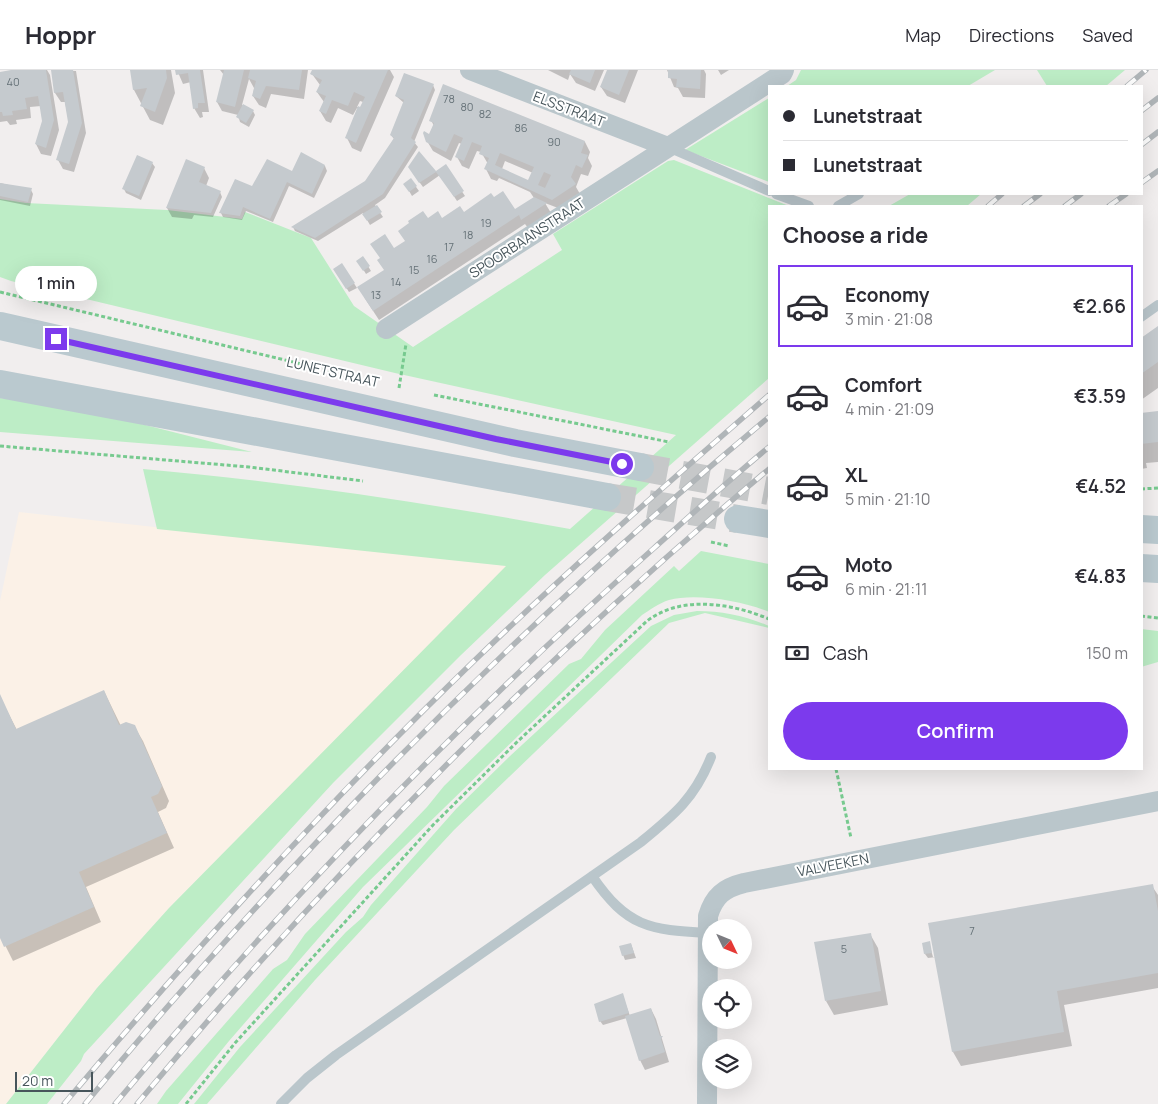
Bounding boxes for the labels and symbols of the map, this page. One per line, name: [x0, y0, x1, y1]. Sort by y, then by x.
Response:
house number: 40: [6, 74, 20, 89]
street label: ELSSTRAAT: [531, 86, 608, 131]
house number: 78: [443, 91, 455, 106]
house number: 80: [460, 99, 474, 114]
house number: 82: [479, 106, 491, 121]
house number: 86: [514, 120, 528, 135]
house number: 90: [547, 134, 561, 149]
street label: SPOORBAANSTRAAT: [465, 193, 589, 282]
house number: 19: [480, 215, 492, 230]
house number: 18: [463, 227, 473, 242]
house number: 17: [444, 239, 454, 254]
house number: 16: [426, 251, 438, 266]
house number: 15: [409, 262, 419, 277]
callout: 1 min: [15, 266, 97, 302]
house number: 14: [391, 274, 401, 289]
house number: 13: [371, 287, 381, 302]
route end: [45, 328, 67, 350]
street label: LUNETSTRAAT: [285, 352, 382, 392]
route start: [611, 453, 633, 475]
street label: VALVEEKEN: [795, 848, 870, 881]
north arrow: [702, 919, 752, 969]
house number: 7: [969, 923, 975, 938]
house number: 5: [841, 941, 847, 956]
scale bar: [15, 1069, 92, 1092]

